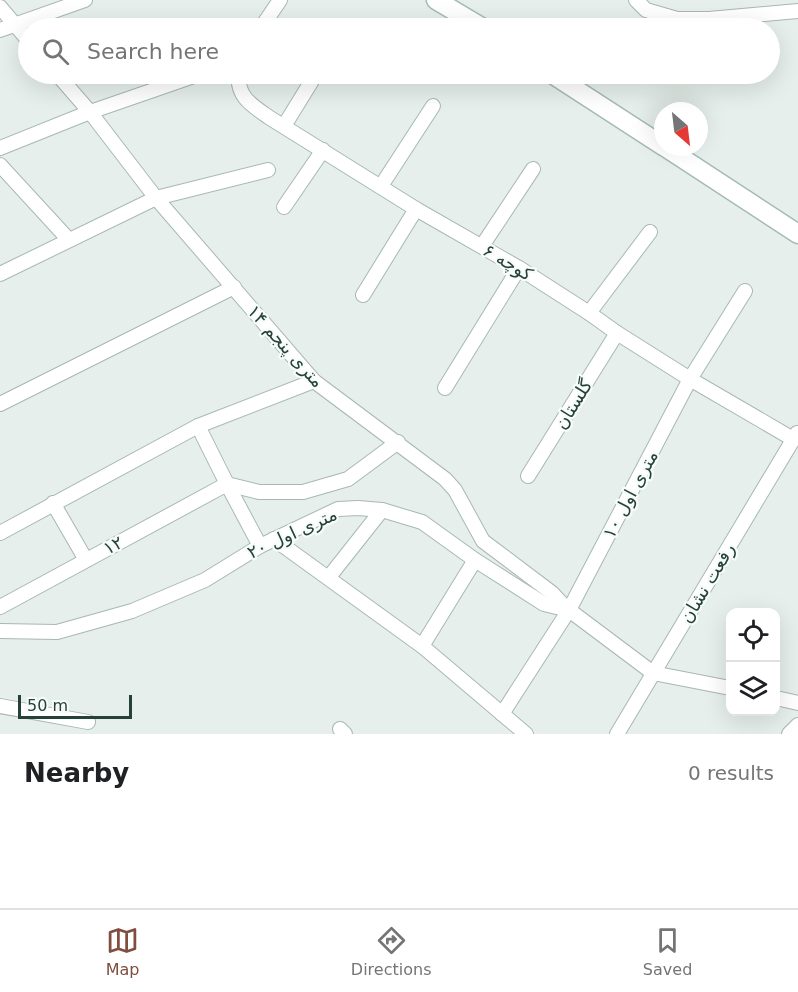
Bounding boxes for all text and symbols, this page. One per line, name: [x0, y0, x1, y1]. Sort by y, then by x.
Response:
search box: [18, 18, 780, 84]
icon: search: [39, 35, 72, 68]
text: Search here: [87, 39, 219, 64]
north arrow: [654, 102, 708, 156]
street label: کوچه ۶: [479, 239, 537, 286]
street label: ۱۴ متری پنجم: [243, 300, 329, 392]
street label: گلستان: [550, 375, 597, 433]
street label: ۱۰ متری اول: [598, 446, 663, 542]
street label: ۲۰ متری اول: [244, 503, 341, 564]
street label: ۱۲: [100, 531, 126, 559]
street label: رفعت نشان: [675, 539, 739, 627]
map controls: [726, 608, 780, 716]
button: locate: [726, 608, 780, 662]
button: layers: [726, 662, 780, 716]
scale bar: [18, 692, 132, 720]
text: 50 m: [27, 696, 68, 715]
text: Nearby: [24, 758, 129, 788]
text: 0 results: [688, 761, 774, 785]
tab: Map: [106, 924, 139, 979]
tab: Directions: [351, 924, 431, 979]
tab: Saved: [643, 924, 692, 979]

